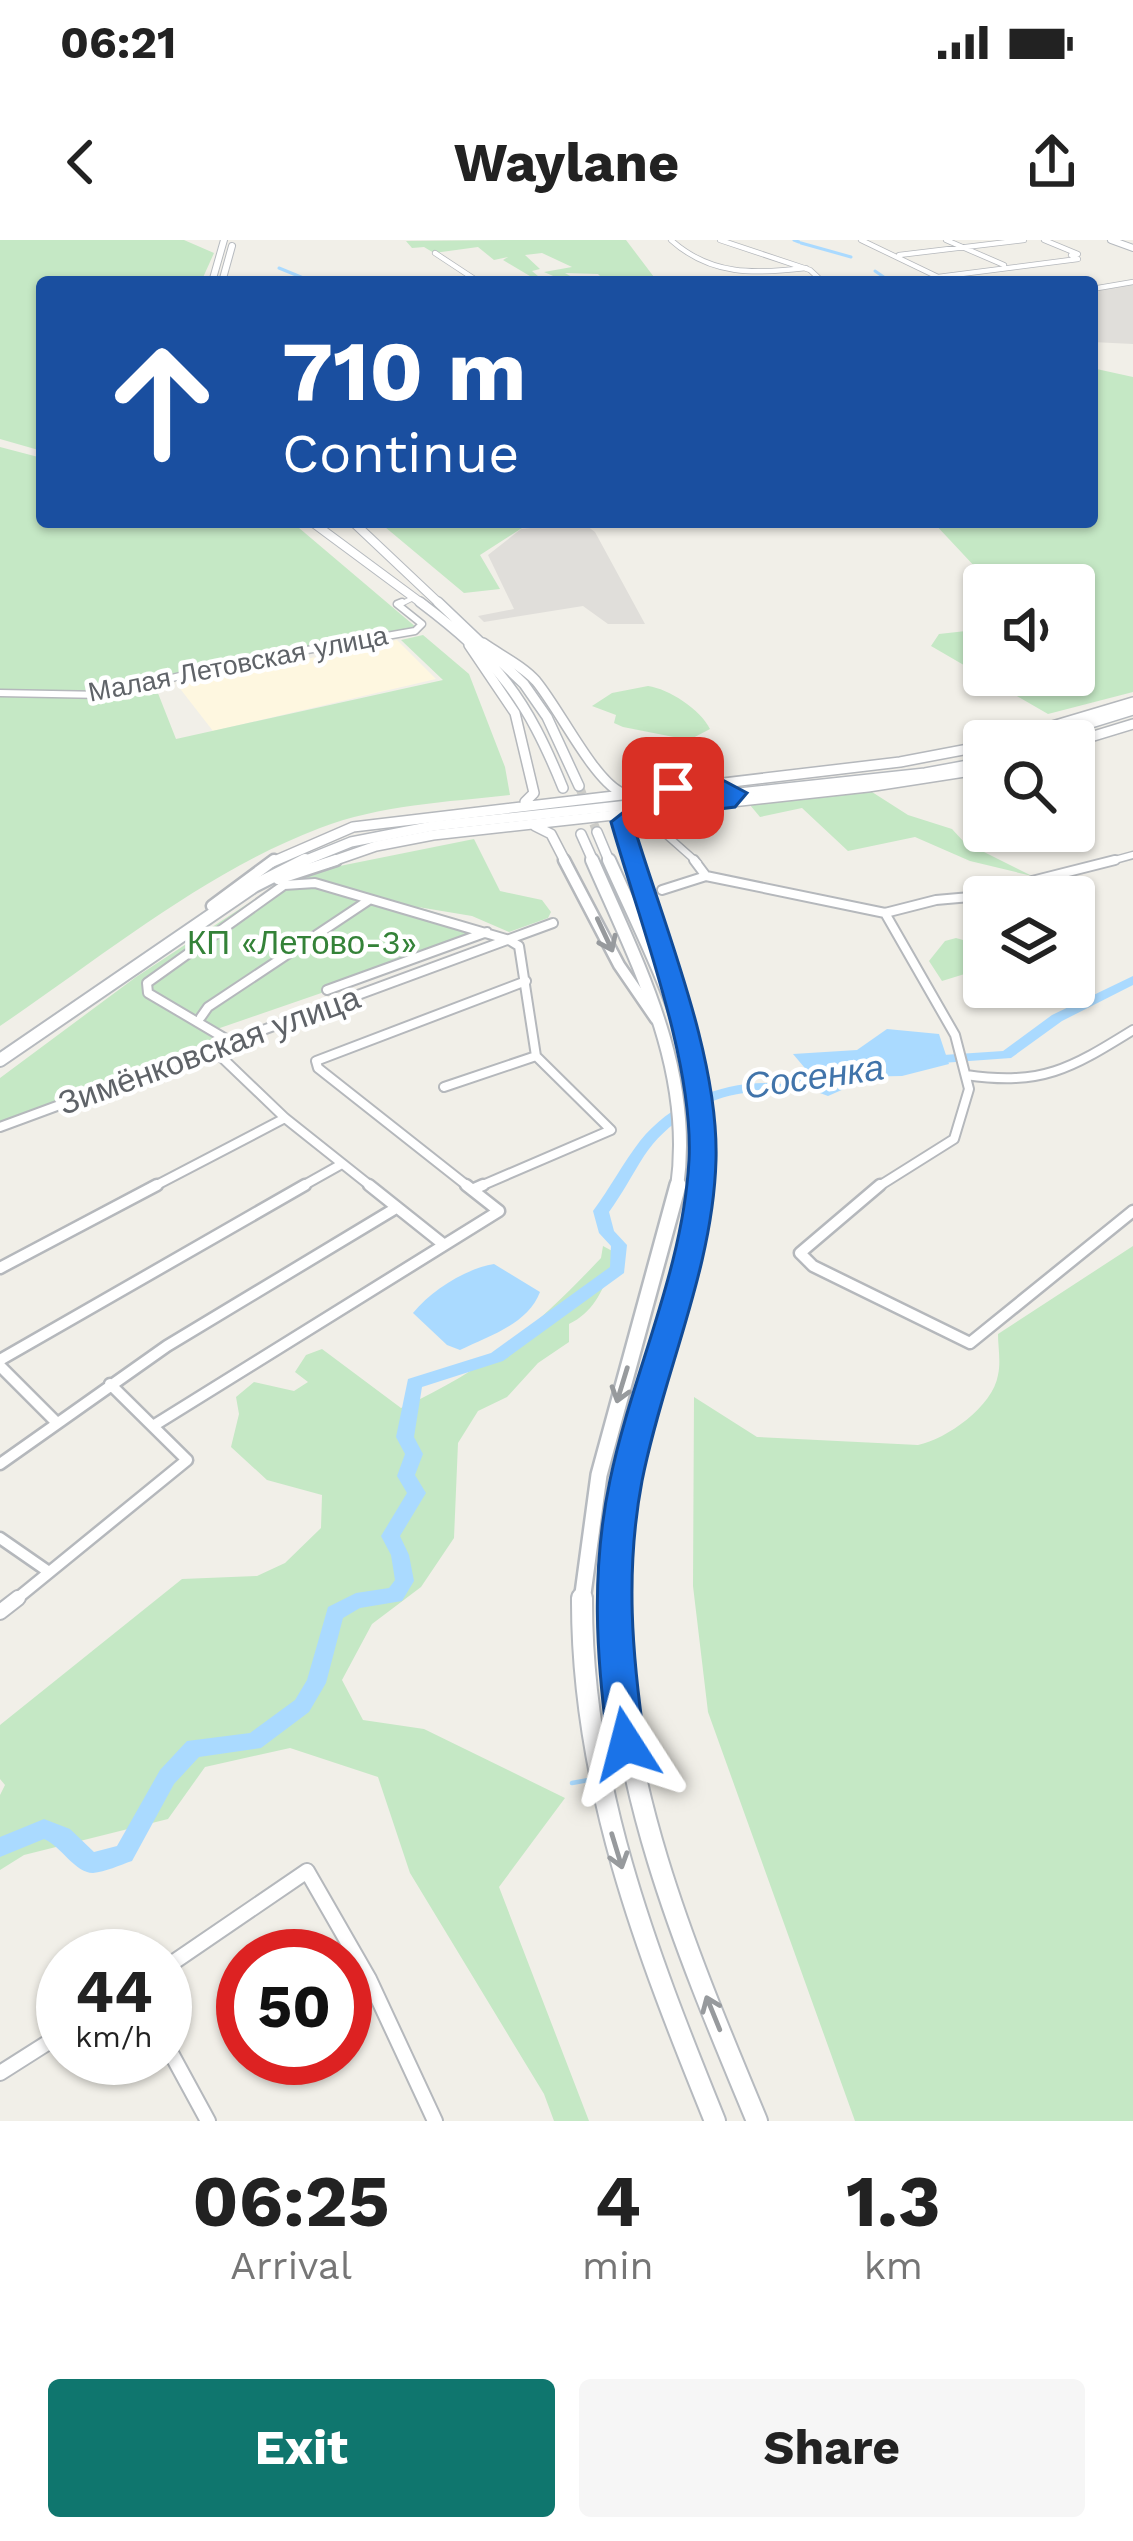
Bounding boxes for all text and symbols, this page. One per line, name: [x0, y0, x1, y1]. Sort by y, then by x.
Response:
text: 06:21: [60, 16, 177, 69]
icon: back: [48, 129, 114, 195]
icon: share: [1019, 129, 1085, 195]
text: Waylane: [454, 131, 679, 194]
text: 710 m: [282, 322, 526, 420]
icon: ahead: [84, 324, 240, 480]
text: Continue: [282, 422, 519, 485]
map controls: [963, 564, 1095, 1008]
button: sound: [963, 564, 1095, 696]
street label: Малая Летовская улица: [86, 619, 391, 709]
button: search: [963, 720, 1095, 852]
pin: [622, 737, 724, 839]
icon: arrive: [640, 755, 706, 821]
button: layers: [963, 876, 1095, 1008]
one-way arrow: [596, 916, 618, 952]
park label: КП «Летово-3»: [187, 923, 417, 962]
street label: Зимёнковская улица: [53, 977, 366, 1123]
water label: Сосенка: [741, 1046, 887, 1108]
one-way arrow: [610, 1365, 632, 1403]
position arrow: [563, 1681, 689, 1807]
one-way arrow: [607, 1831, 629, 1869]
speed limit sign: 50: [216, 1929, 372, 2085]
text: 44: [75, 1956, 153, 2027]
one-way arrow: [701, 1995, 722, 2032]
text: km/h: [75, 2019, 153, 2054]
text: 06:25: [192, 2159, 390, 2243]
text: 4: [595, 2159, 641, 2243]
text: 1.3: [846, 2159, 941, 2243]
text: Arrival: [230, 2243, 352, 2288]
text: min: [582, 2243, 654, 2288]
text: km: [864, 2243, 923, 2288]
button: Exit: [48, 2379, 555, 2517]
button: Share: [579, 2379, 1085, 2517]

